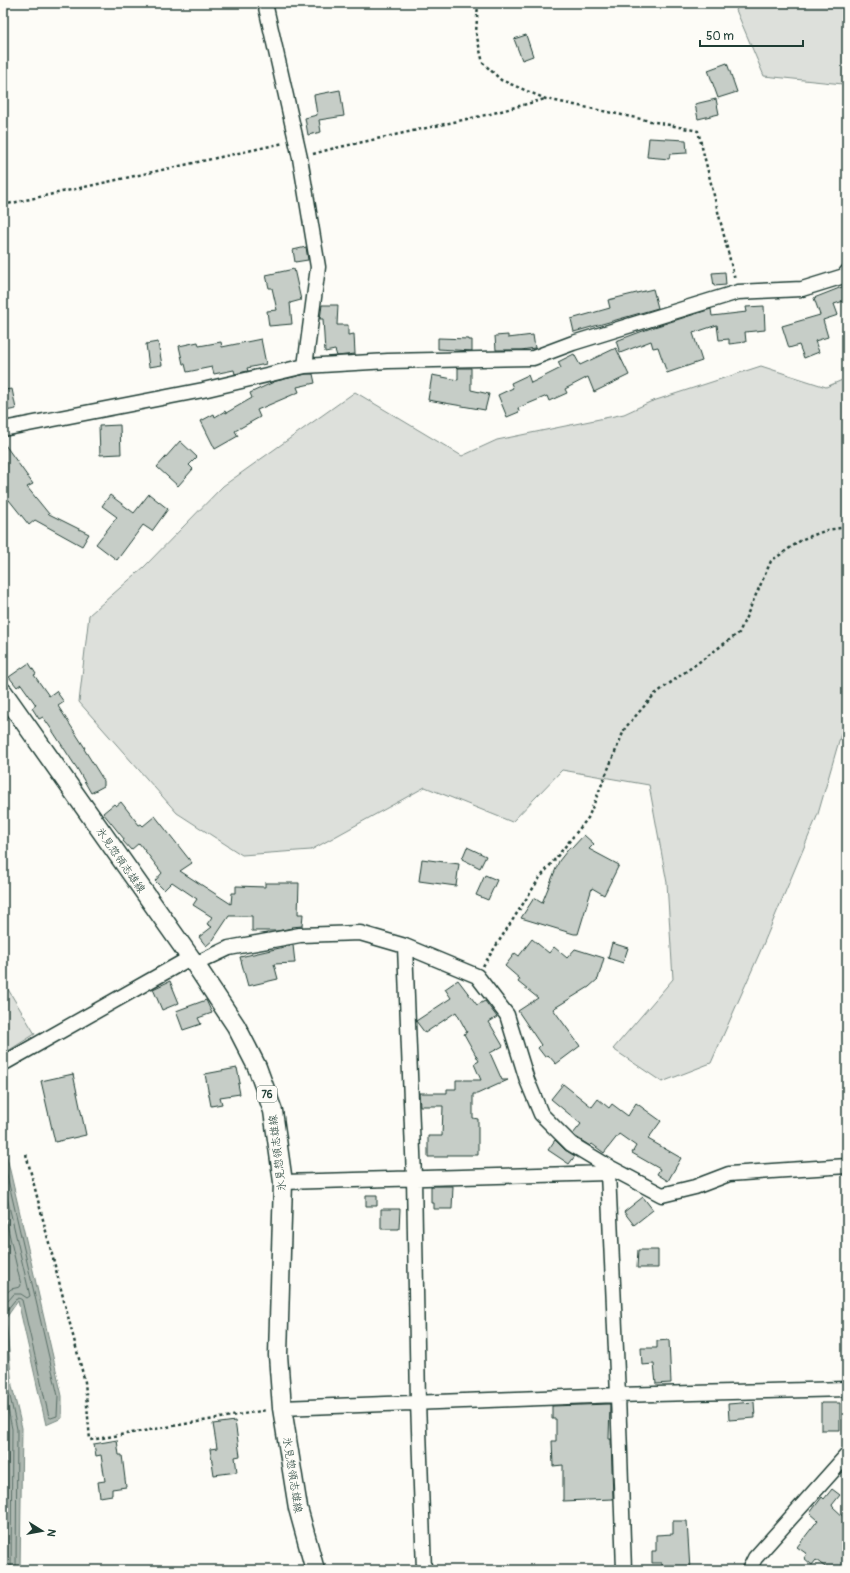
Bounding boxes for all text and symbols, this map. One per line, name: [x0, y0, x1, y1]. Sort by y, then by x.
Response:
scale bar: [700, 22, 803, 48]
text: 50 m: [706, 29, 734, 44]
street label: 氷見惣領志雄線: [93, 825, 148, 896]
road number: 76: [257, 1086, 277, 1102]
street label: 氷見惣領志雄線: [266, 1114, 289, 1192]
street label: 氷見惣領志雄線: [280, 1436, 305, 1514]
north arrow: [22, 1511, 62, 1551]
text: N: [44, 1528, 58, 1538]

